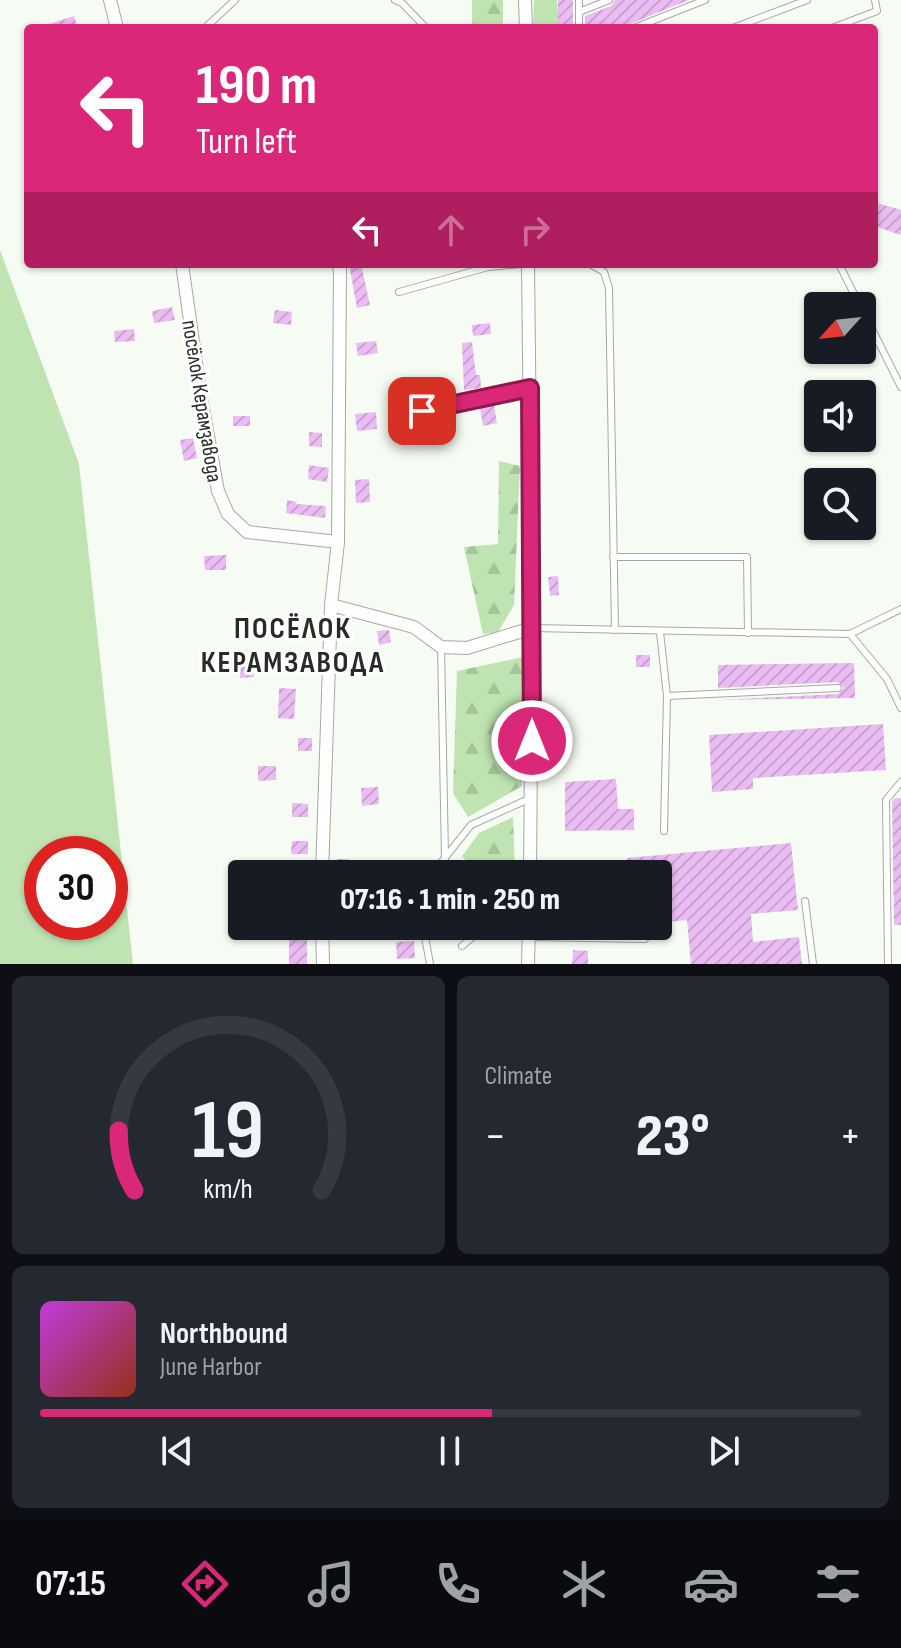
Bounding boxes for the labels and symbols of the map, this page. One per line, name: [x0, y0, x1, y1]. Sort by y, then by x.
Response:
north arrow: [804, 292, 876, 364]
street label: посёлок Керамзавода: [175, 318, 228, 484]
pin: [388, 377, 456, 445]
district label: ПОСЁЛОК КЕРАМЗАВОДА: [201, 611, 385, 681]
position arrow: [490, 699, 574, 783]
speed limit sign: 30: [24, 836, 128, 940]

